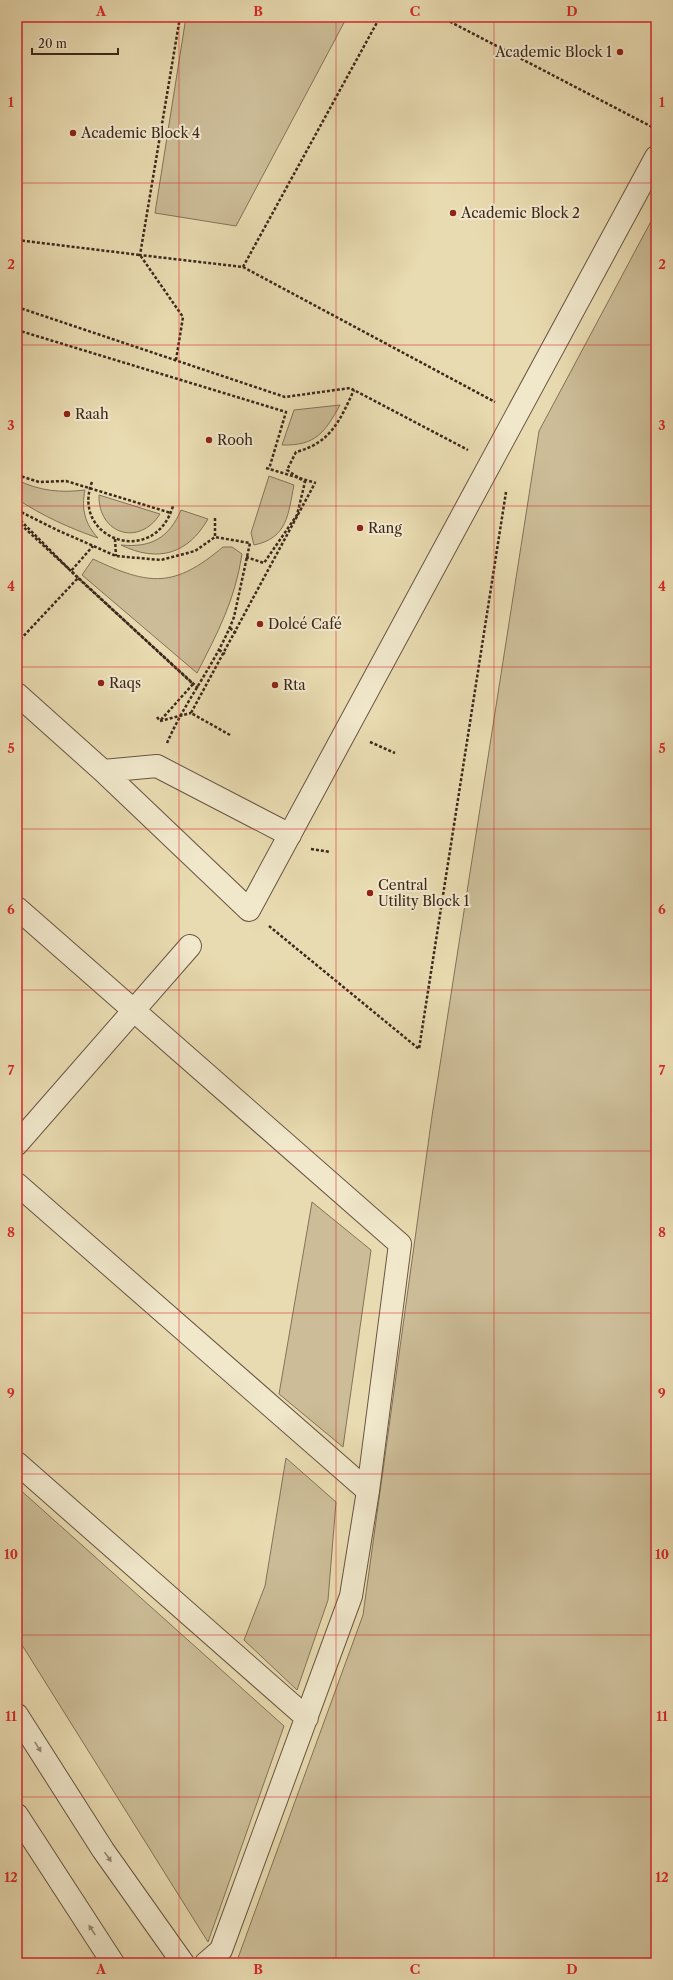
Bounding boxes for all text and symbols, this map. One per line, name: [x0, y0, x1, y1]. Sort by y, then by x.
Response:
text: A: [95, 3, 107, 19]
text: B: [253, 3, 263, 19]
text: C: [410, 3, 420, 19]
text: D: [566, 3, 578, 19]
scale bar: [32, 30, 118, 56]
text: 20 m: [38, 36, 67, 51]
place label: Academic Block 1: [494, 43, 612, 61]
marker: Academic Block 1: [615, 47, 625, 57]
text: 1: [8, 94, 14, 110]
text: 1: [659, 94, 665, 110]
place label: Academic Block 4: [80, 124, 200, 142]
marker: Academic Block 4: [68, 128, 78, 138]
place label: Academic Block 2: [460, 204, 580, 222]
marker: Academic Block 2: [448, 208, 458, 218]
text: 2: [7, 256, 15, 272]
text: 2: [658, 256, 666, 272]
place label: Raah: [75, 405, 109, 423]
marker: Raah: [62, 409, 72, 419]
text: 3: [7, 417, 15, 433]
text: 3: [658, 417, 666, 433]
place label: Rooh: [217, 431, 253, 449]
marker: Rooh: [204, 435, 214, 445]
place label: Rang: [368, 519, 402, 537]
marker: Rang: [355, 523, 365, 533]
text: 4: [7, 578, 15, 594]
text: 4: [658, 578, 666, 594]
place label: Dolcé Café: [268, 615, 342, 633]
marker: Dolcé Café: [255, 619, 265, 629]
place label: Raqs: [109, 674, 141, 692]
place label: Rta: [283, 676, 306, 694]
marker: Raqs: [96, 678, 106, 688]
marker: Rta: [270, 680, 280, 690]
text: 5: [7, 740, 15, 756]
text: 5: [658, 740, 666, 756]
place label: Central Utility Block 1: [378, 876, 469, 910]
marker: Central Utility Block 1: [365, 888, 375, 898]
text: 6: [7, 901, 15, 917]
text: 6: [658, 901, 666, 917]
text: 7: [8, 1062, 15, 1078]
text: 7: [659, 1062, 666, 1078]
text: 8: [7, 1224, 15, 1240]
text: 8: [658, 1224, 666, 1240]
text: 9: [7, 1385, 15, 1401]
text: 9: [658, 1385, 666, 1401]
text: 10: [4, 1546, 18, 1562]
text: 10: [655, 1546, 669, 1562]
text: 11: [5, 1708, 17, 1724]
text: 11: [656, 1708, 668, 1724]
one-way arrow: [34, 1742, 42, 1753]
one-way arrow: [104, 1852, 112, 1862]
text: 12: [4, 1869, 18, 1885]
text: 12: [655, 1869, 669, 1885]
one-way arrow: [88, 1925, 96, 1936]
text: A: [95, 1961, 107, 1977]
text: B: [253, 1961, 263, 1977]
text: C: [410, 1961, 420, 1977]
text: D: [566, 1961, 578, 1977]

